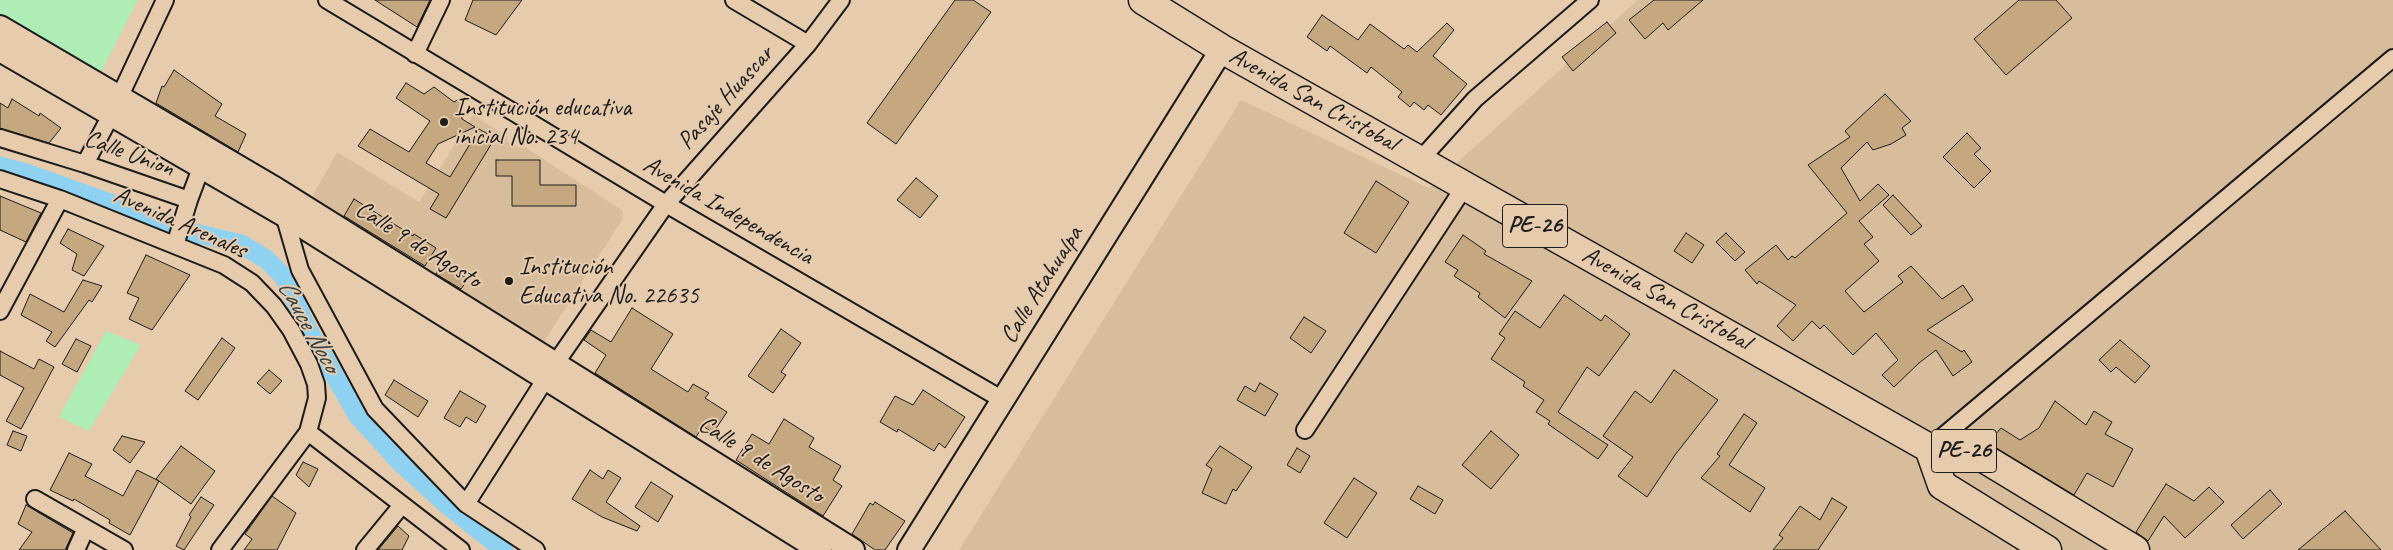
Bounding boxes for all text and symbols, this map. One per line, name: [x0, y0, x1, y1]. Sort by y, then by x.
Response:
street label: Pasaje Huascar: [672, 40, 780, 156]
street label: Avenida San Cristobal: [1224, 41, 1402, 159]
place label: Institución educativa inicial No. 234: [454, 93, 631, 152]
marker: Institución educativa inicial No. 234: [438, 116, 450, 128]
street label: Calle Union: [80, 124, 178, 184]
street label: Avenida Independencia: [638, 150, 818, 272]
street label: Avenida Arenales: [109, 180, 251, 266]
street label: Calle 9 de Agosto: [350, 195, 486, 295]
road number: PE-26: [1502, 205, 1568, 248]
street label: Calle Atahualpa: [994, 221, 1090, 349]
street label: Avenida San Cristobal: [1577, 240, 1755, 358]
place label: Institución Educativa No. 22635: [519, 252, 699, 311]
water label: Cauce Noco: [270, 275, 346, 377]
marker: Institución Educativa No. 22635: [503, 275, 515, 287]
street label: Calle 9 de Agosto: [693, 410, 829, 510]
road number: PE-26: [1932, 430, 1996, 472]

